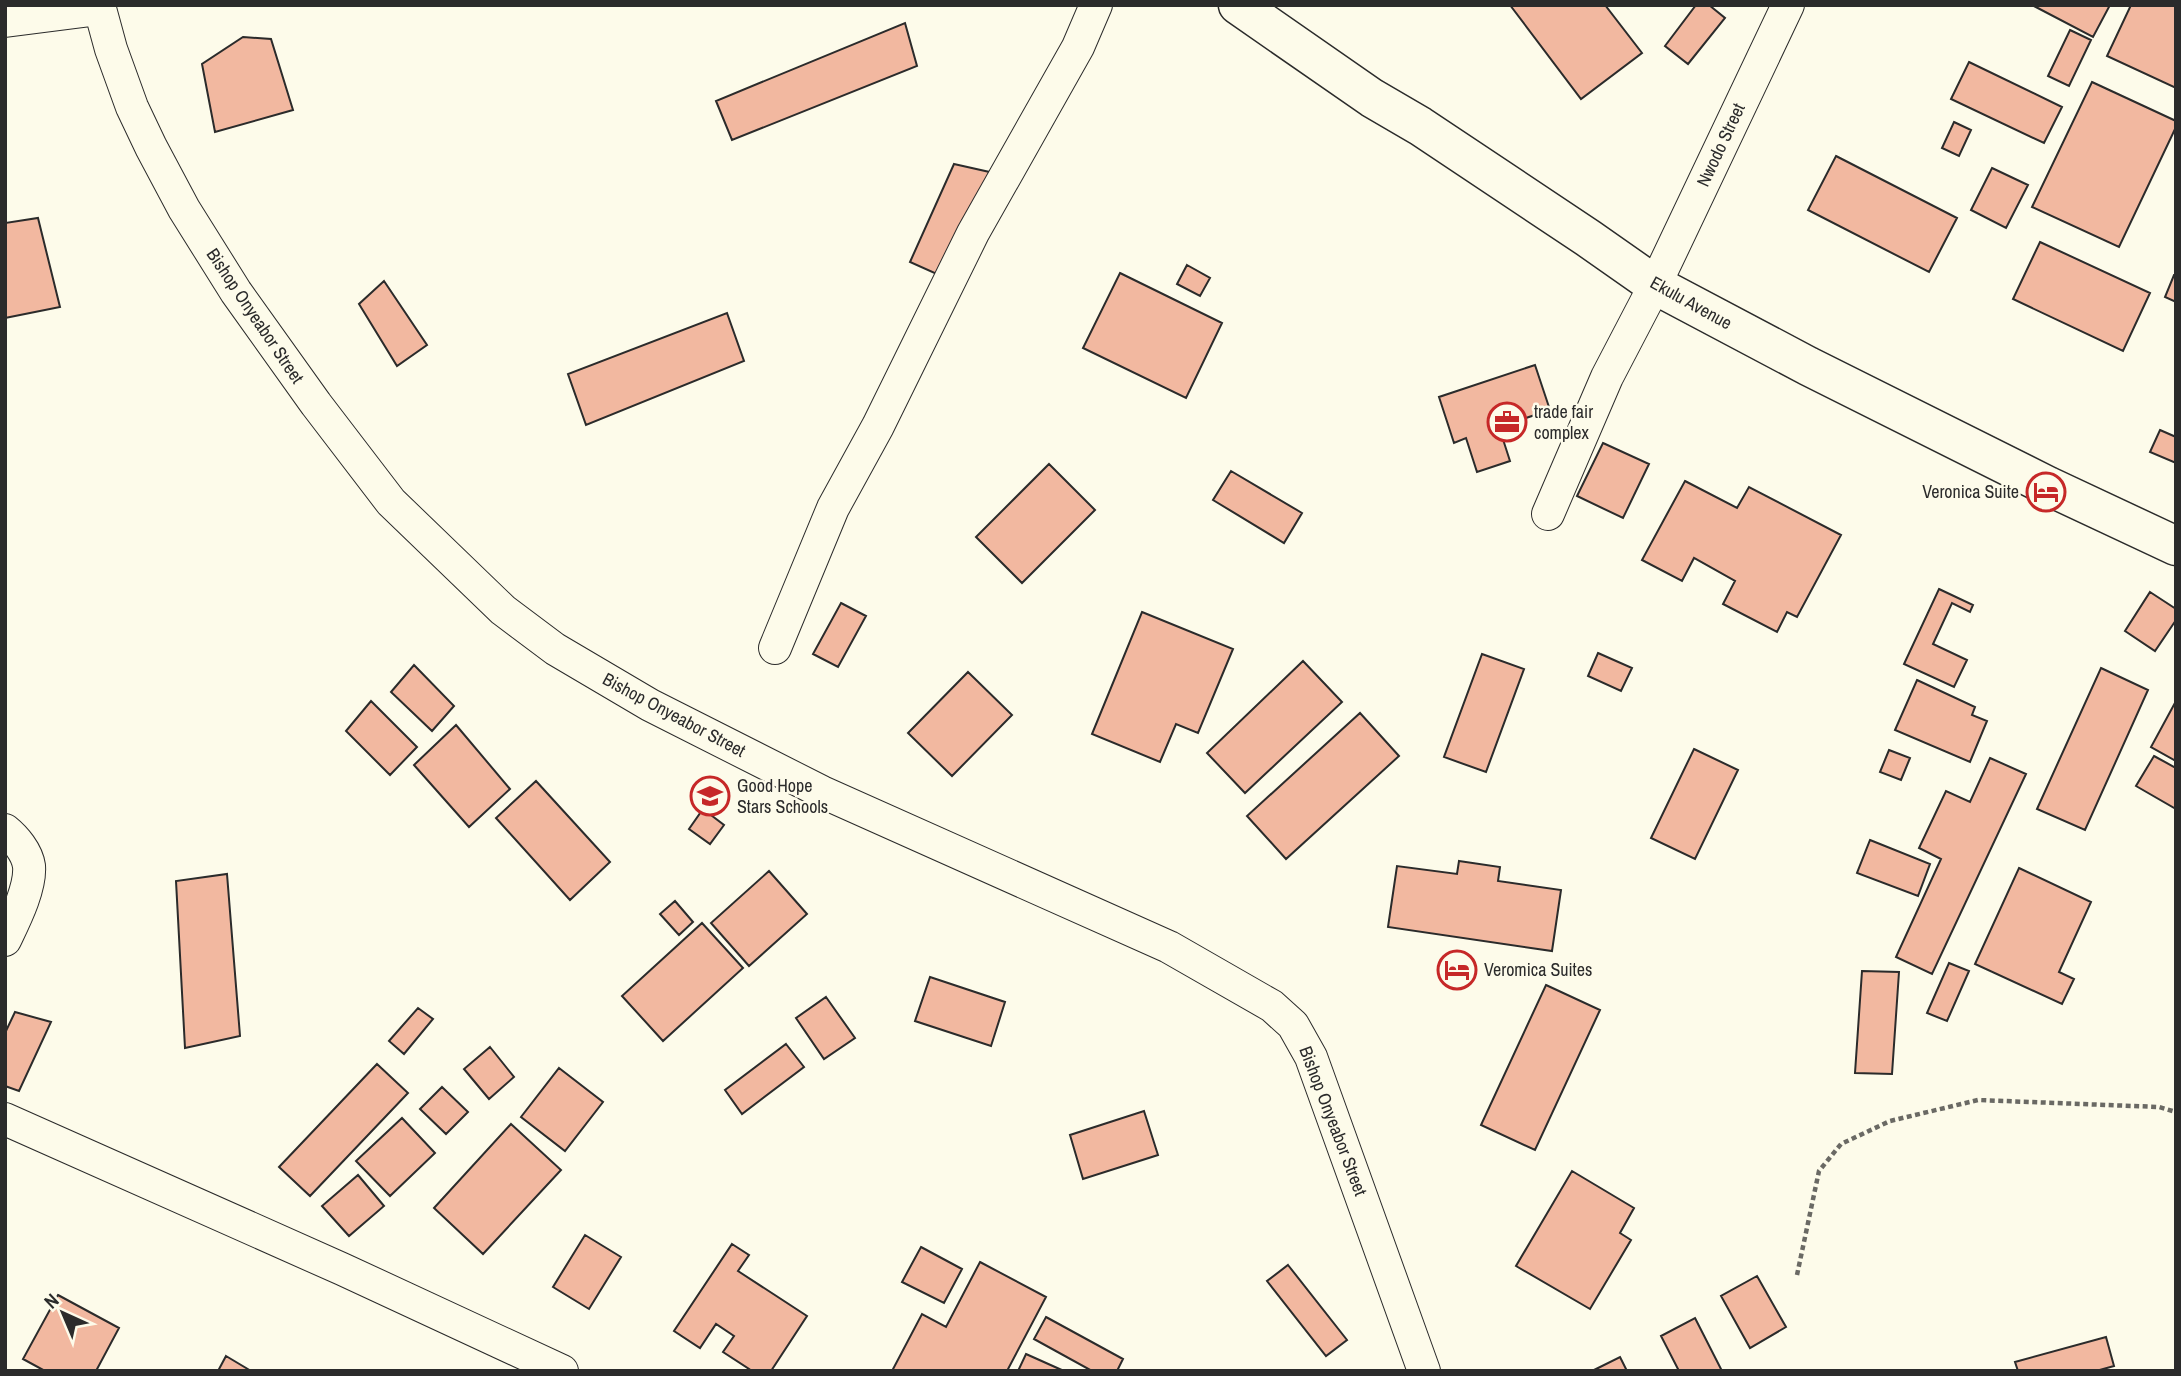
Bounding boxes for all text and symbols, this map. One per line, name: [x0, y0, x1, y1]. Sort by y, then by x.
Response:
street label: Nwodo Street: [1690, 99, 1751, 191]
street label: Bishop Onyeabor Street: [201, 243, 310, 388]
street label: Ekulu Avenue: [1646, 270, 1737, 335]
place label: trade fair complex: [1534, 399, 1593, 445]
office icon: trade fair complex: [1486, 401, 1528, 443]
hotel icon: Veronica Suite: [2025, 471, 2067, 513]
place label: Veronica Suite: [1922, 479, 2019, 504]
street label: Bishop Onyeabor Street: [598, 666, 750, 763]
place label: Good Hope Stars Schools: [737, 773, 828, 819]
school or university icon: Good Hope Stars Schools: [689, 775, 731, 817]
hotel icon: Veromica Suites: [1436, 949, 1478, 991]
place label: Veromica Suites: [1484, 957, 1592, 982]
street label: Bishop Onyeabor Street: [1293, 1042, 1374, 1199]
north arrow: [28, 1278, 98, 1348]
text: N: [38, 1288, 64, 1314]

